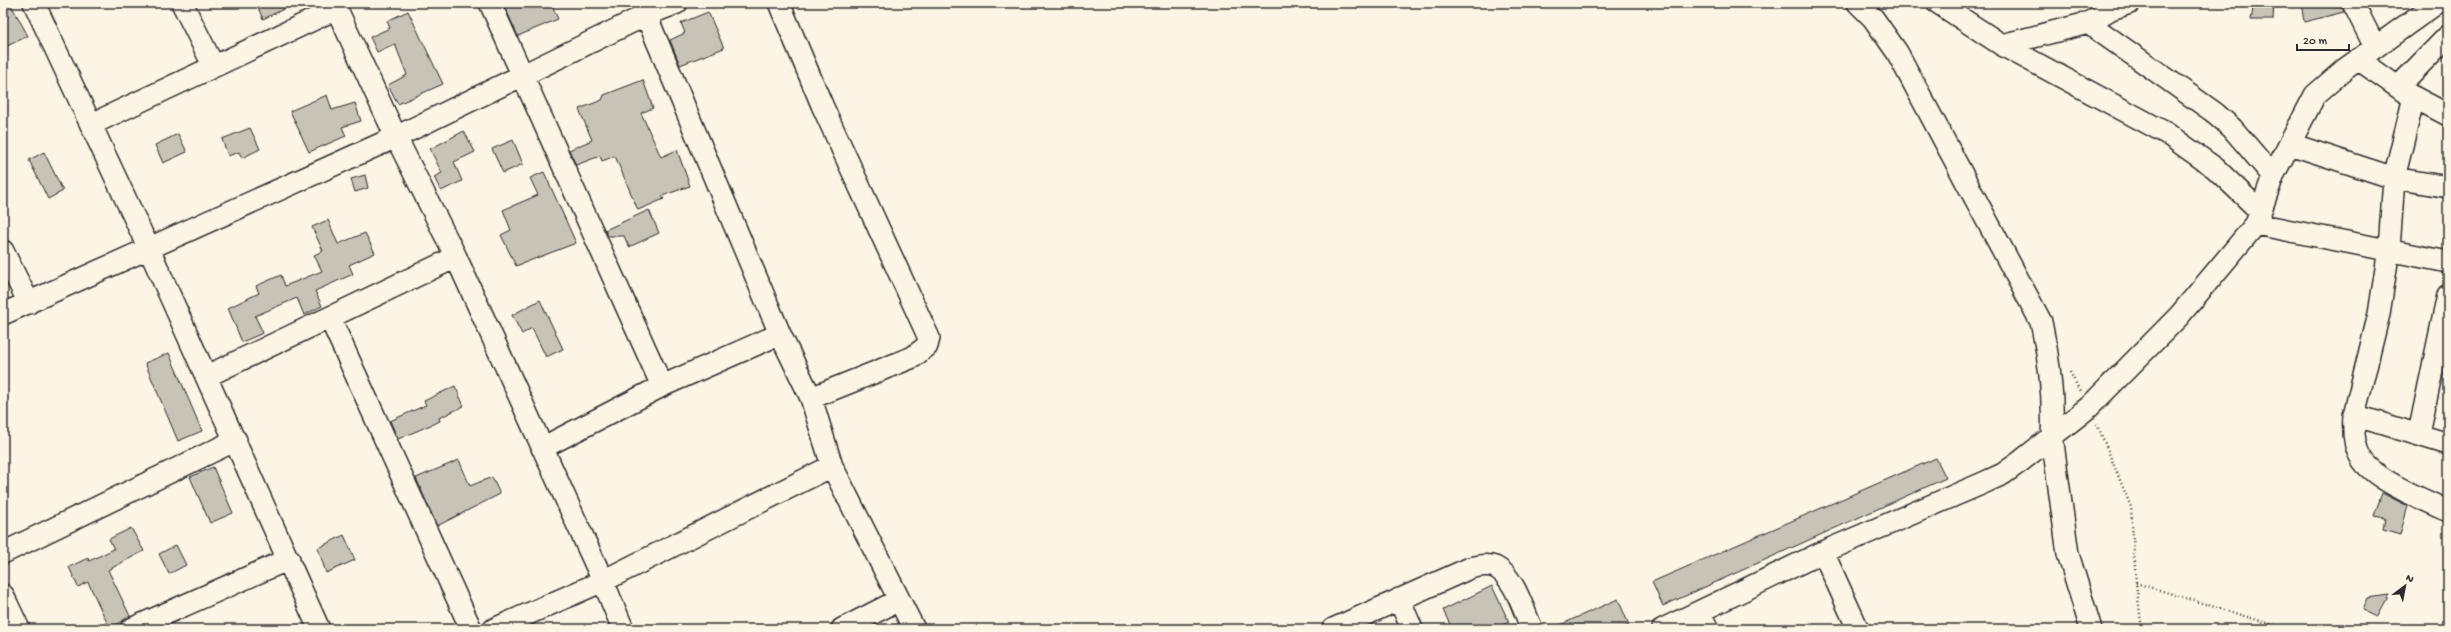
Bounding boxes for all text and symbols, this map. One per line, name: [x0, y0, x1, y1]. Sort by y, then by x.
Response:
scale bar: [2297, 26, 2349, 52]
text: 20 m: [2303, 35, 2328, 49]
north arrow: [2385, 566, 2425, 606]
text: N: [2403, 572, 2415, 586]

